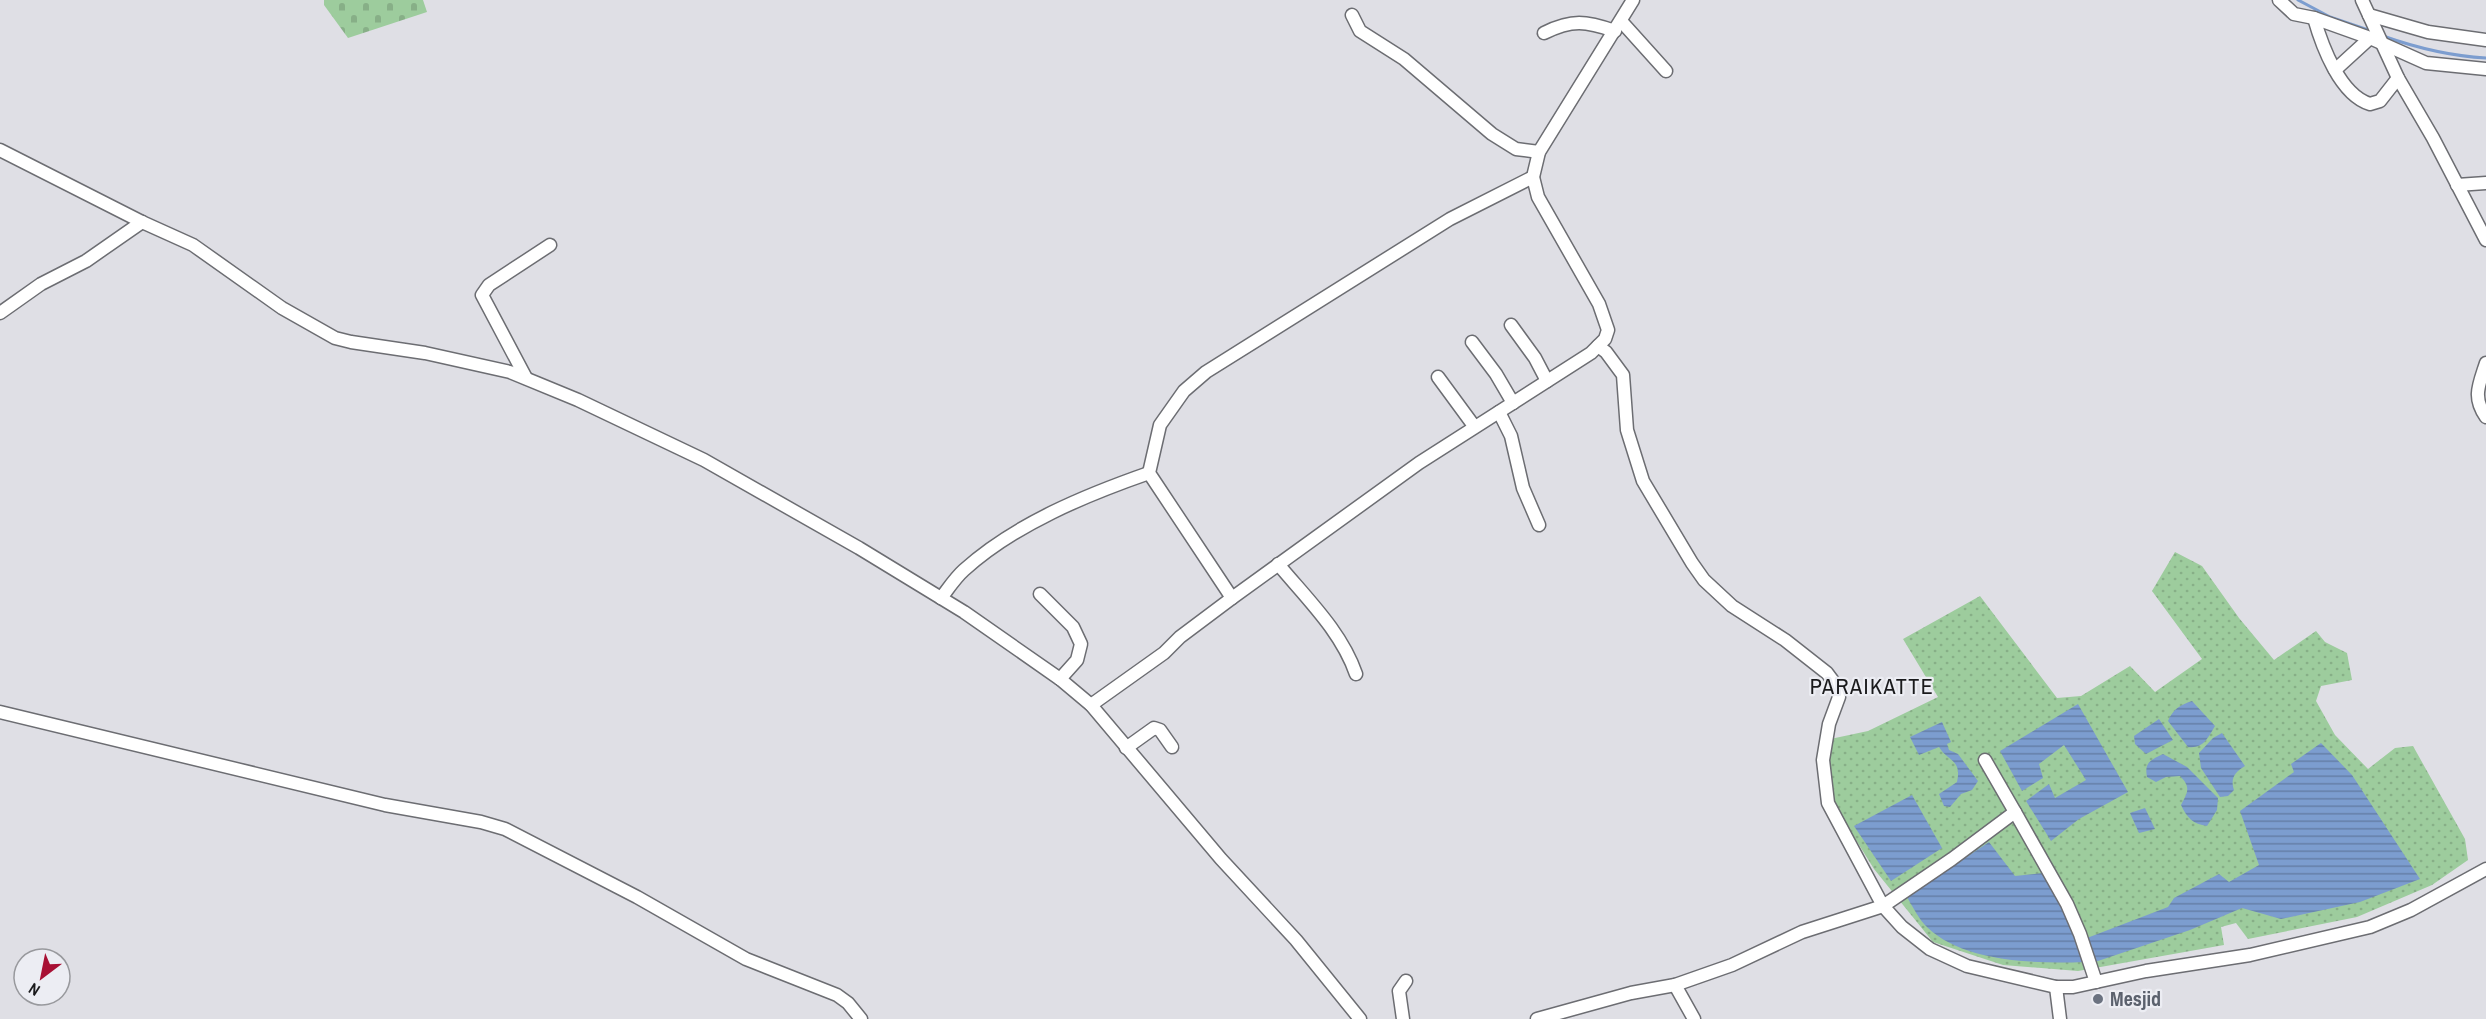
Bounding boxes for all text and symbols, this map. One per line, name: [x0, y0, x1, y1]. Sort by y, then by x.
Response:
district label: PARAIKATTE: [1810, 671, 1934, 701]
north arrow: [12, 947, 72, 1007]
text: N: [24, 978, 44, 1002]
place label: Mesjid: [2110, 985, 2161, 1012]
marker: Mesjid: [2091, 992, 2105, 1006]

